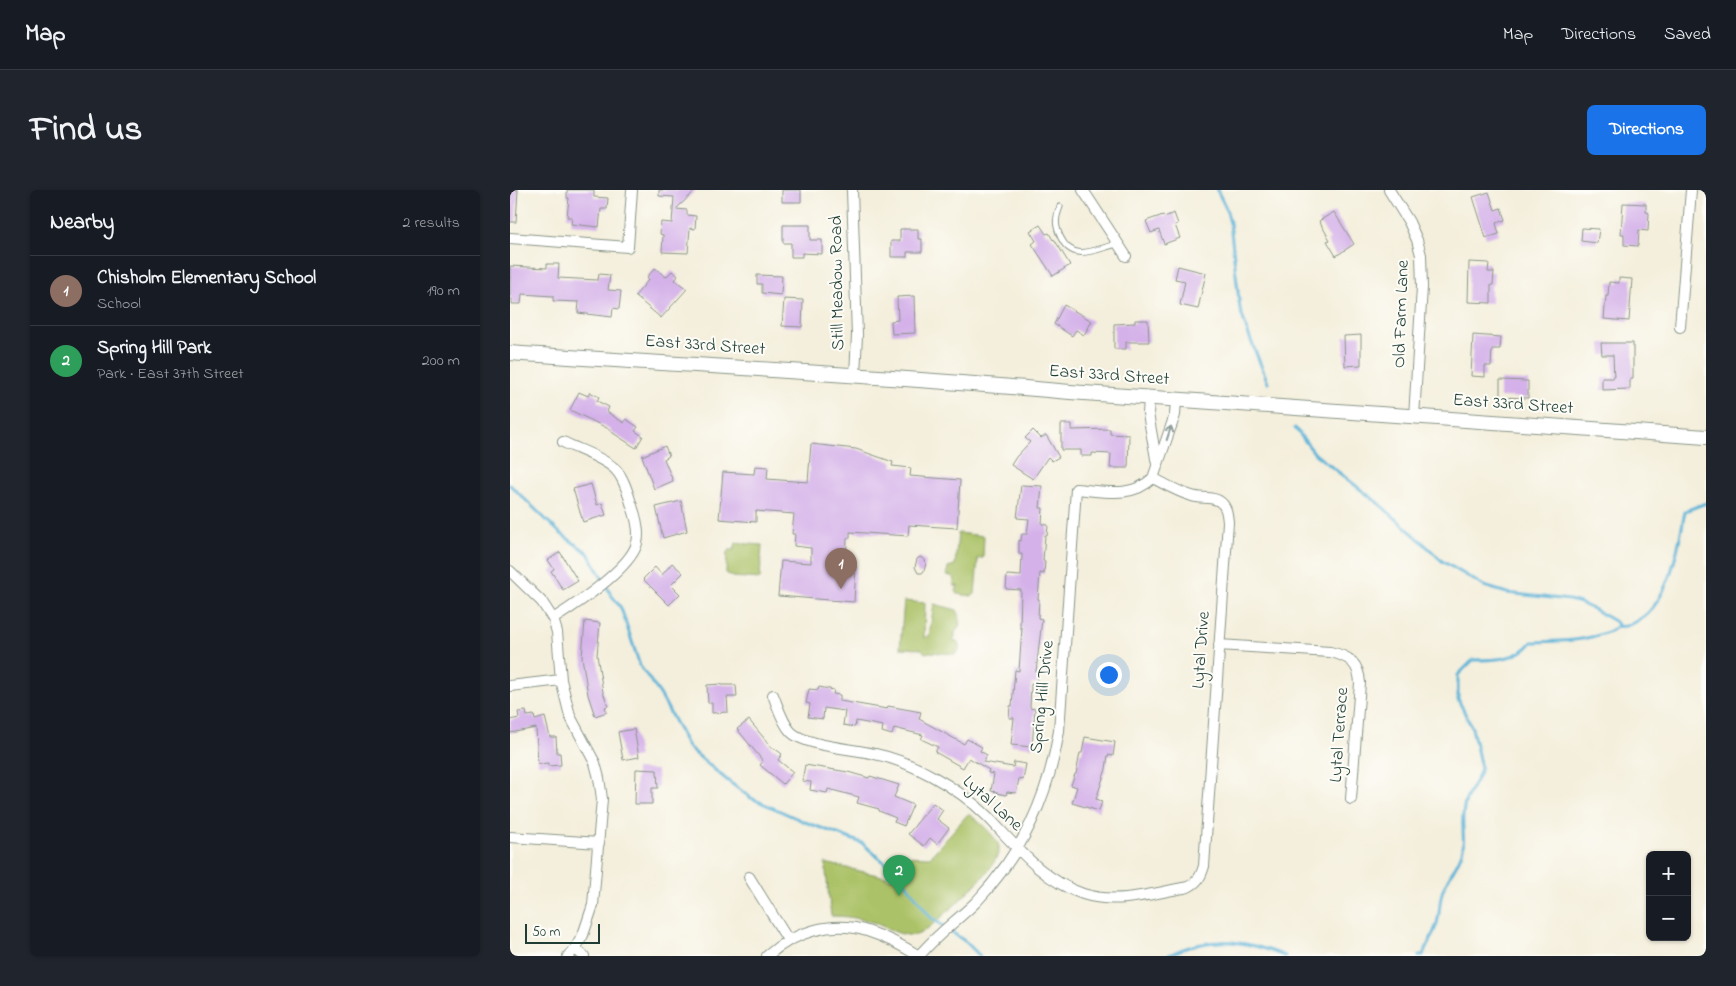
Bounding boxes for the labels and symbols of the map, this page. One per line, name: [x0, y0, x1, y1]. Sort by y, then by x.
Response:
street label: Still Meadow Road: [824, 215, 852, 351]
street label: Old Farm Lane: [1387, 259, 1417, 369]
street label: East 33rd Street: [644, 329, 766, 363]
street label: East 33rd Street: [1048, 359, 1170, 393]
street label: East 33rd Street: [1452, 388, 1574, 422]
one-way arrow: [1165, 426, 1174, 441]
pin: 1: [825, 548, 857, 589]
street label: Lytal Drive: [1186, 609, 1218, 690]
street label: Spring Hill Drive: [1024, 638, 1063, 755]
your location: [1096, 662, 1122, 688]
street label: Lytal Terrace: [1324, 686, 1356, 783]
street label: Lytal Lane: [956, 770, 1029, 839]
pin: 2: [883, 855, 915, 896]
scale bar: [525, 921, 600, 944]

